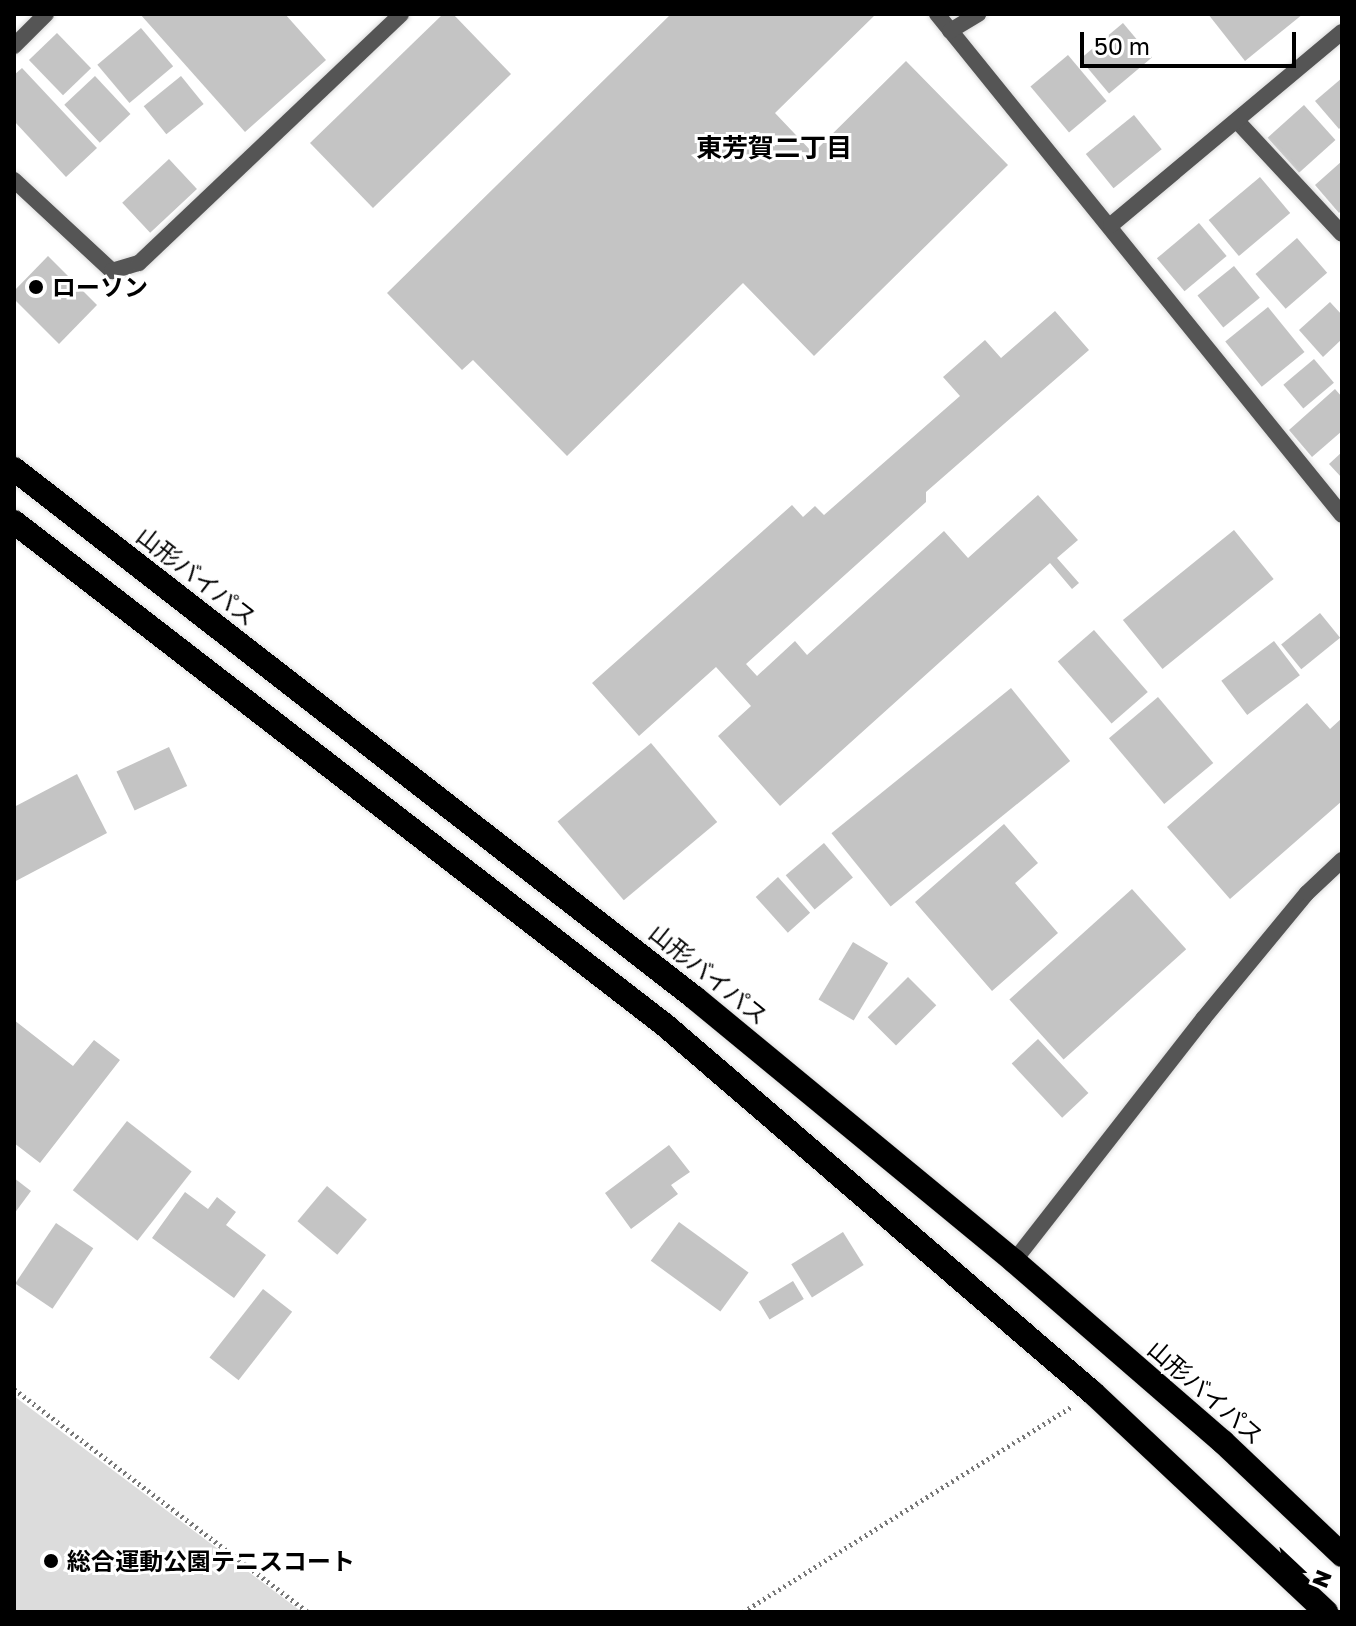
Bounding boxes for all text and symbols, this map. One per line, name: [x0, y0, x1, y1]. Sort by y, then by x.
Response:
scale bar: [1084, 16, 1300, 66]
text: 50 m: [1094, 31, 1150, 60]
district label: 東芳賀二丁目: [696, 132, 852, 164]
place label: ローソン: [52, 273, 148, 301]
marker: ローソン: [27, 278, 45, 296]
street label: 山形バイパス: [131, 520, 263, 632]
street label: 山形バイパス: [644, 917, 774, 1031]
street label: 山形バイパス: [1142, 1334, 1270, 1450]
north arrow: [1260, 1530, 1340, 1610]
place label: 総合運動公園テニスコート: [67, 1547, 355, 1575]
marker: 総合運動公園テニスコート: [42, 1552, 60, 1570]
text: N: [1307, 1566, 1338, 1592]

